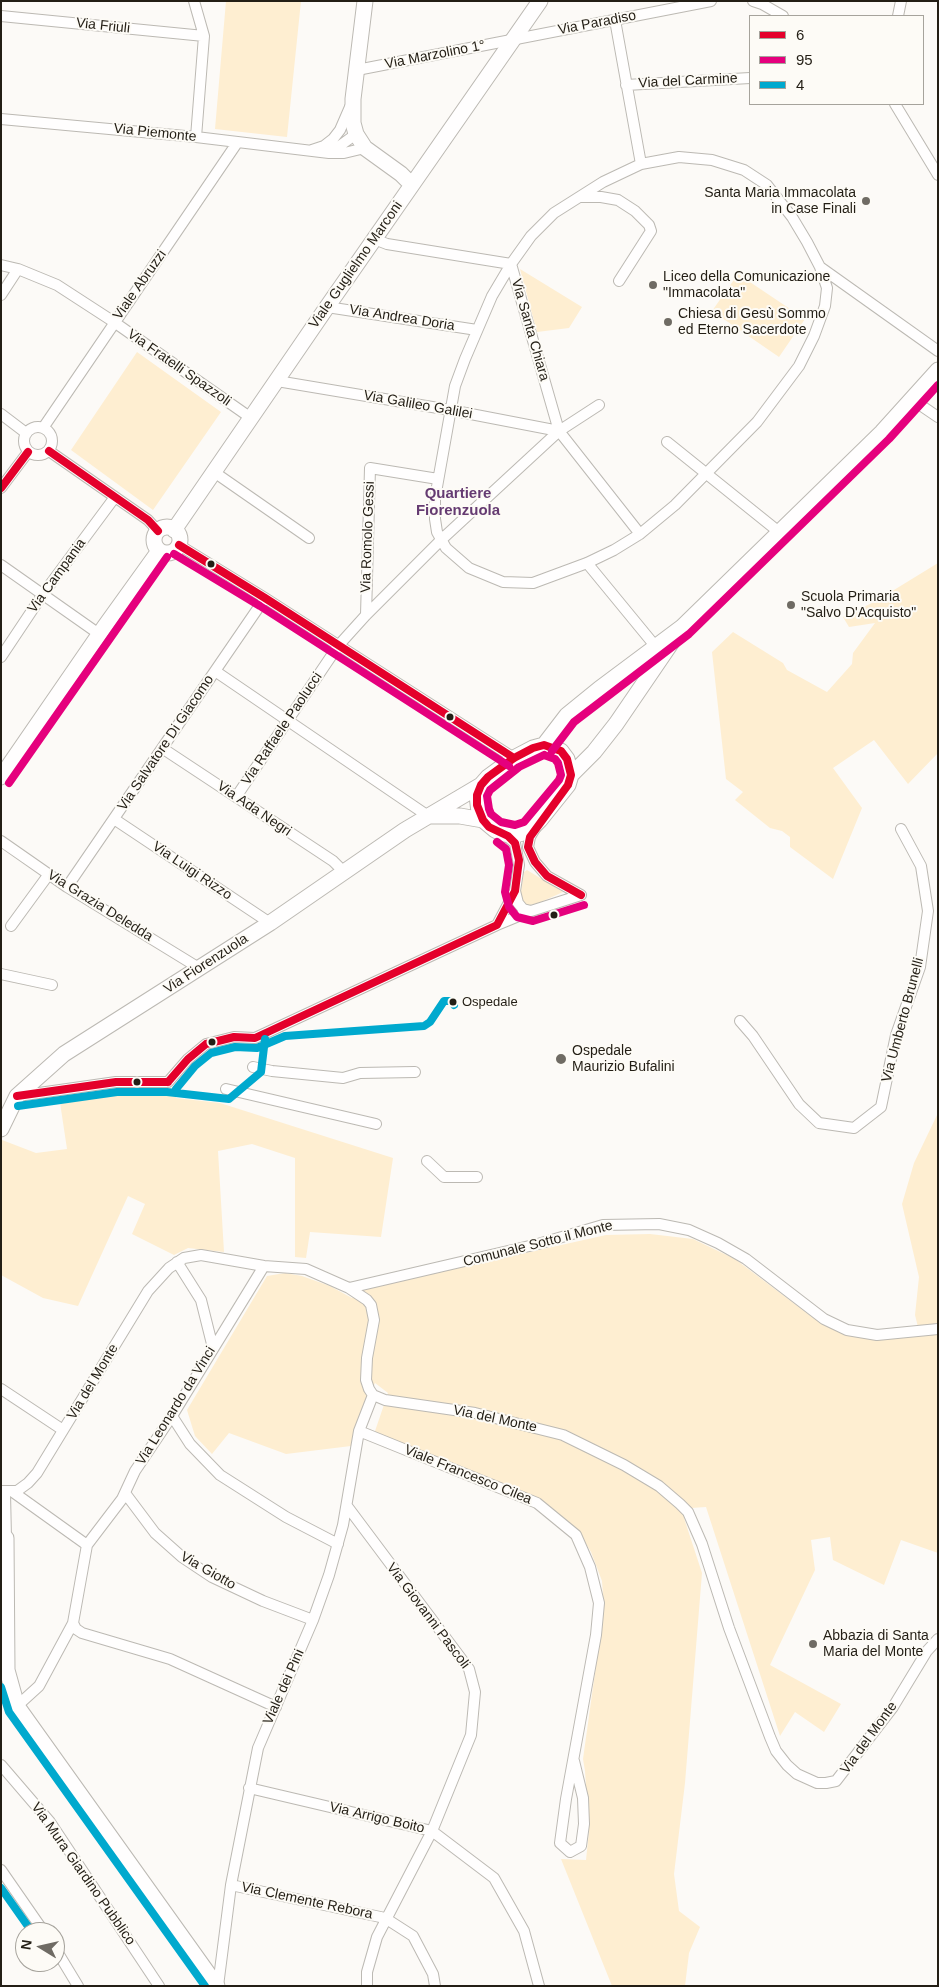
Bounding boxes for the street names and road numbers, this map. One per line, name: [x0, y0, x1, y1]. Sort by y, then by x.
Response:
street label: Via Paradiso: [557, 7, 637, 39]
street label: Via Friuli: [75, 15, 131, 37]
street label: Via Marzolino 1°: [383, 37, 487, 73]
street label: Via del Carmine: [638, 70, 738, 92]
street label: Via Piemonte: [113, 120, 197, 146]
street label: Viale Guglielmo Marconi: [306, 198, 406, 332]
street label: Viale Abruzzi: [110, 247, 170, 323]
street label: Via Santa Chiara: [507, 277, 553, 383]
street label: Via Andrea Doria: [348, 301, 456, 335]
street label: Via Fratelli Spazzoli: [124, 326, 234, 410]
street label: Via Galileo Galilei: [362, 387, 474, 423]
street label: Via Romolo Gessi: [358, 481, 378, 593]
street label: Via Campania: [24, 536, 90, 616]
street label: Via Raffaele Paolucci: [238, 669, 326, 789]
street label: Via Salvatore Di Giacomo: [114, 672, 218, 814]
street label: Via Ada Negri: [214, 778, 294, 840]
street label: Via Luigi Rizzo: [149, 838, 235, 904]
street label: Via Grazia Deledda: [44, 867, 156, 945]
street label: Via Fiorenzuola: [161, 931, 251, 997]
street label: Via Umberto Brunelli: [878, 956, 928, 1084]
street label: Comunale Sotto il Monte: [462, 1217, 614, 1271]
street label: Via del Monte: [64, 1341, 122, 1423]
street label: Via Leonardo da Vinci: [133, 1344, 219, 1468]
street label: Via del Monte: [452, 1402, 538, 1436]
street label: Viale Francesco Cilea: [402, 1442, 534, 1508]
street label: Via Giotto: [177, 1548, 239, 1594]
street label: Via Giovanni Pascoli: [383, 1560, 473, 1672]
street label: Viale dei Pini: [260, 1647, 308, 1727]
street label: Via del Monte: [837, 1699, 901, 1777]
street label: Via Mura Giardino Pubblico: [27, 1799, 139, 1949]
street label: Via Arrigo Boito: [328, 1799, 426, 1837]
street label: Via Clemente Rebora: [240, 1879, 374, 1923]

